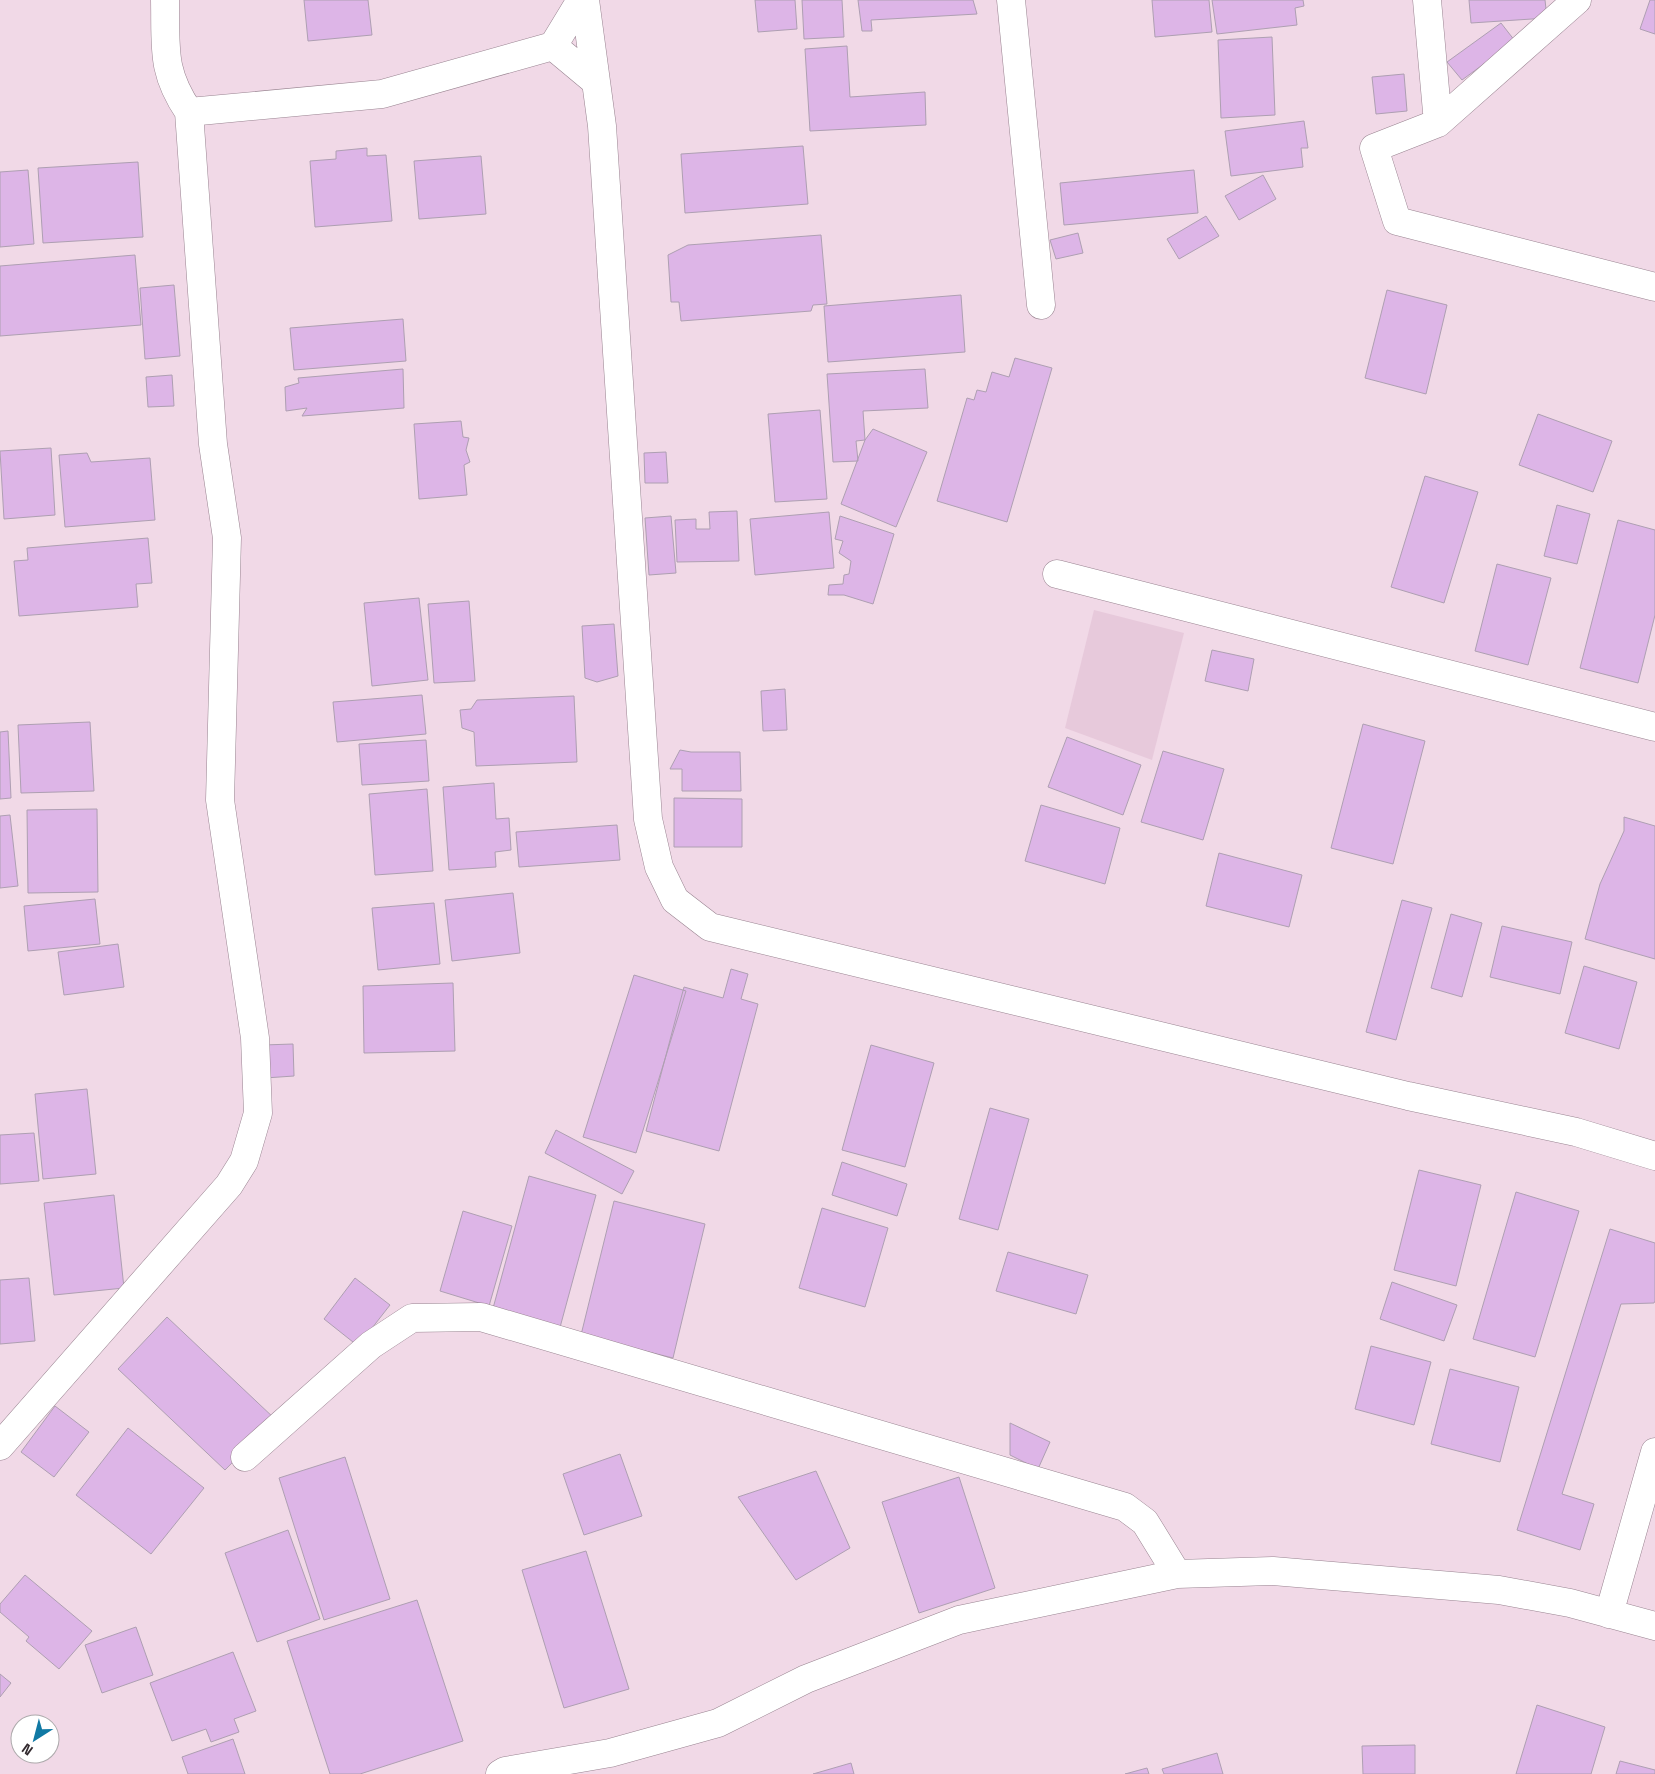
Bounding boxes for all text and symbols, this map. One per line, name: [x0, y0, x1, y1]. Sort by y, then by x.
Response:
north arrow: [10, 1714, 60, 1764]
text: N: [18, 1739, 36, 1760]

